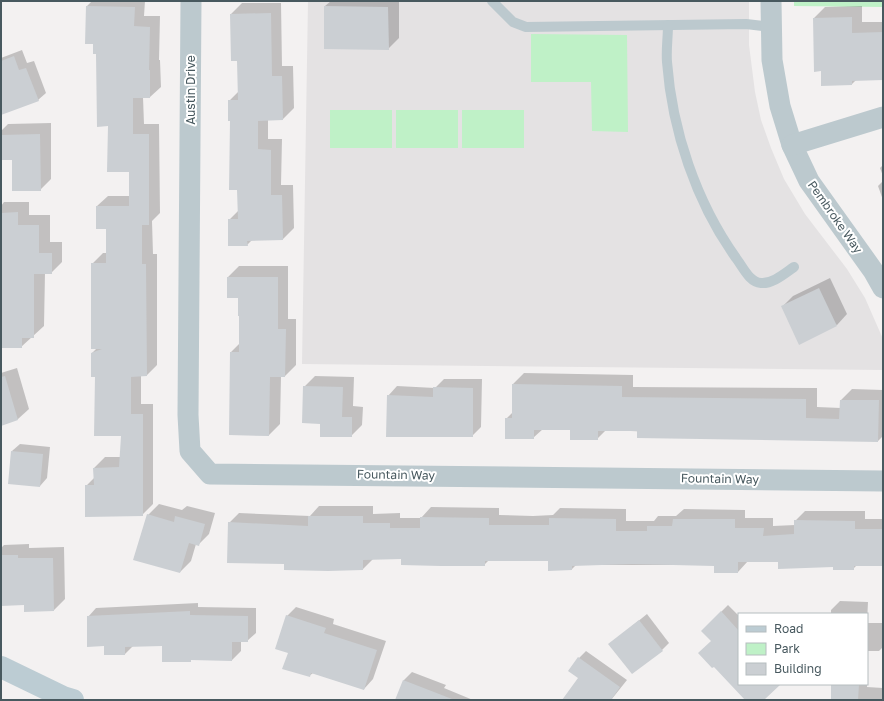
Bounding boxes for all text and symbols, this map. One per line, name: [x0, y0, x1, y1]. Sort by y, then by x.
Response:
street label: Austin Drive: [183, 55, 198, 125]
street label: Pembroke Way: [805, 177, 866, 256]
street label: Fountain Way: [357, 466, 436, 483]
street label: Fountain Way: [681, 470, 760, 487]
legend: [738, 613, 868, 685]
text: Road: [774, 621, 803, 636]
text: Park: [774, 641, 800, 656]
text: Building: [774, 661, 822, 676]

